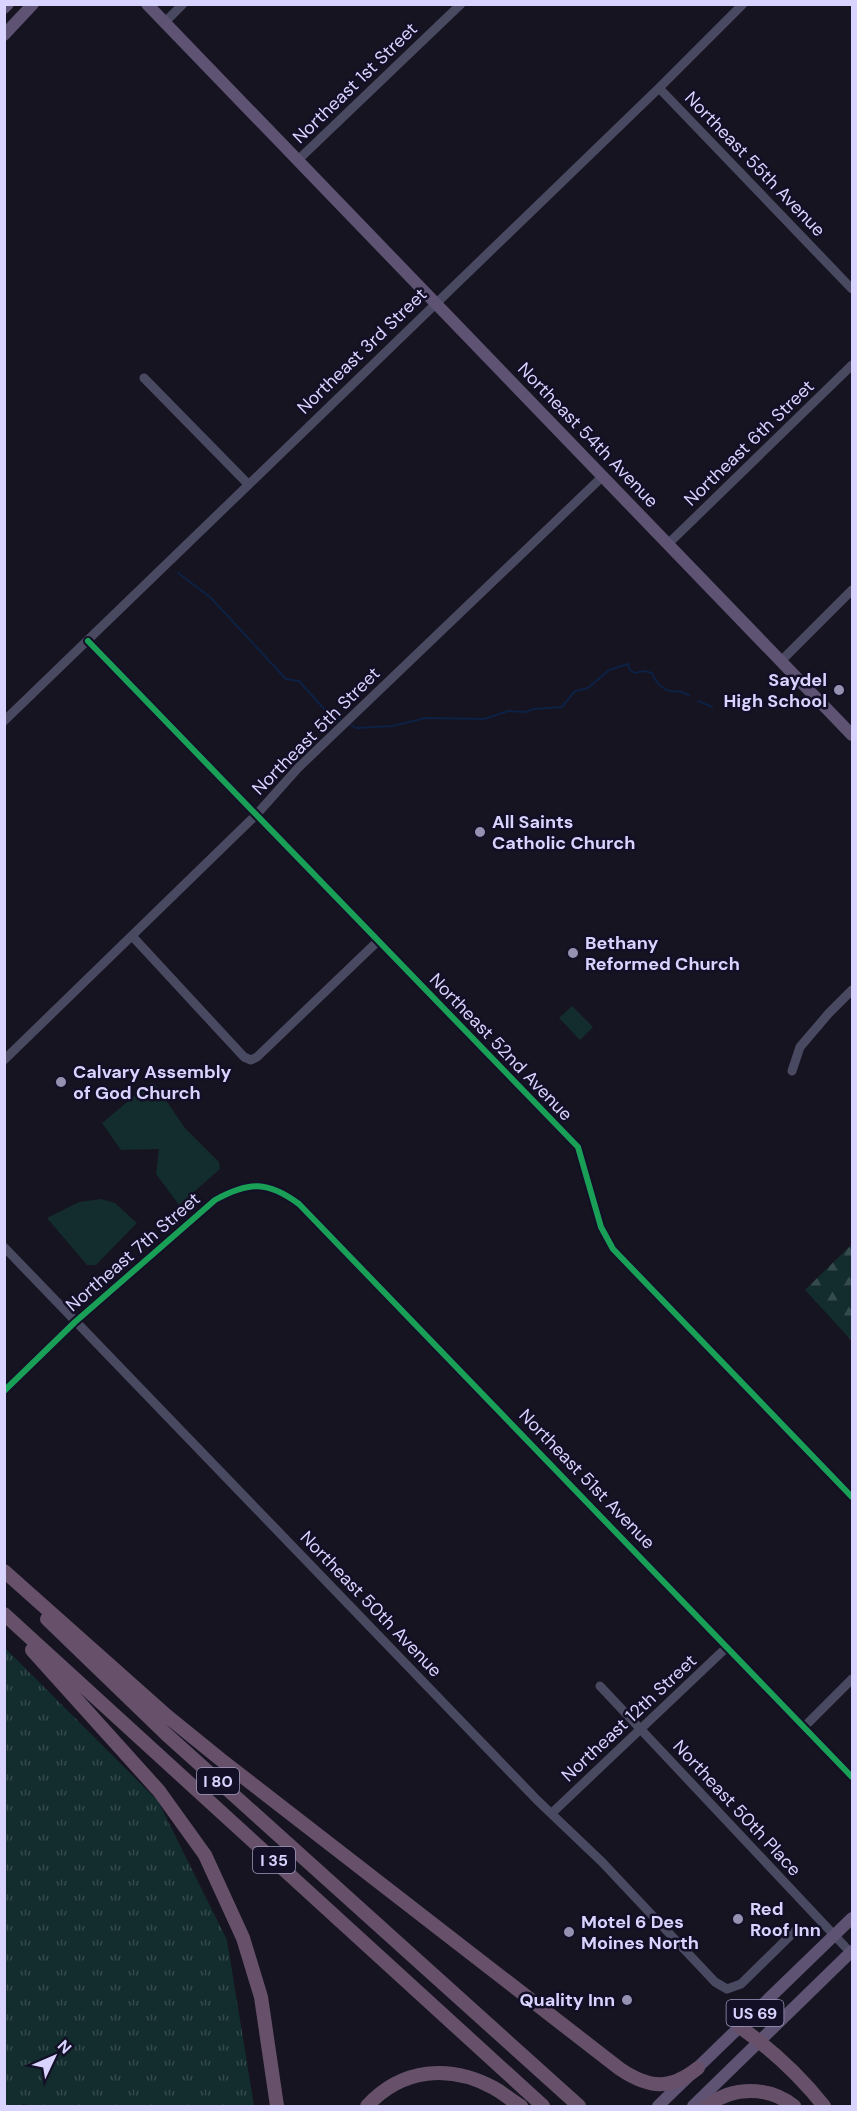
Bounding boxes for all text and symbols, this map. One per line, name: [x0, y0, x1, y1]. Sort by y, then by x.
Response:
street label: Northeast 1st Street: [287, 17, 423, 149]
street label: Northeast 55th Avenue: [679, 86, 831, 242]
street label: Northeast 3rd Street: [292, 283, 432, 419]
street label: Northeast 54th Avenue: [512, 357, 664, 513]
street label: Northeast 6th Street: [679, 375, 819, 511]
street label: Northeast 5th Street: [247, 662, 385, 800]
place label: Saydel High School: [723, 668, 827, 713]
marker: Saydel High School: [832, 683, 846, 697]
place label: All Saints Catholic Church: [492, 810, 635, 855]
marker: All Saints Catholic Church: [473, 825, 487, 839]
place label: Bethany Reformed Church: [585, 931, 740, 976]
marker: Bethany Reformed Church: [566, 946, 580, 960]
street label: Northeast 52nd Avenue: [424, 968, 578, 1126]
place label: Calvary Assembly of God Church: [73, 1060, 232, 1105]
marker: Calvary Assembly of God Church: [54, 1075, 68, 1089]
street label: Northeast 7th Street: [61, 1187, 205, 1317]
street label: Northeast 51st Avenue: [514, 1404, 660, 1554]
street label: Northeast 50th Avenue: [295, 1526, 447, 1682]
street label: Northeast 12th Street: [556, 1649, 702, 1787]
street label: Northeast 50th Place: [668, 1735, 806, 1881]
road number: I 80: [197, 1768, 239, 1794]
road number: I 35: [253, 1847, 295, 1873]
place label: Red Roof Inn: [750, 1897, 821, 1942]
place label: Motel 6 Des Moines North: [581, 1910, 699, 1955]
marker: Red Roof Inn: [731, 1912, 745, 1926]
marker: Motel 6 Des Moines North: [562, 1925, 576, 1939]
place label: Quality Inn: [520, 1988, 615, 2012]
marker: Quality Inn: [620, 1993, 634, 2007]
road number: US 69: [726, 2000, 783, 2026]
north arrow: [24, 2027, 84, 2087]
text: N: [53, 2035, 76, 2058]

